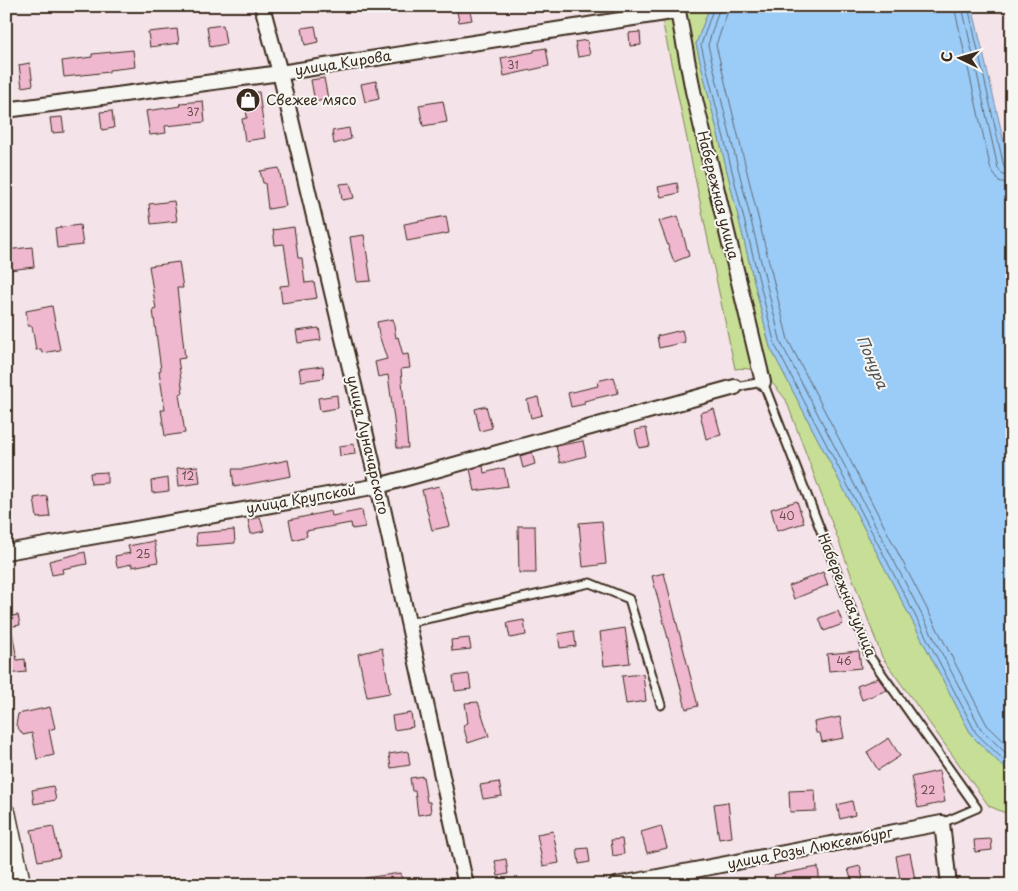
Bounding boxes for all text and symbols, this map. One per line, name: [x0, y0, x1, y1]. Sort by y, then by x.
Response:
north arrow: [936, 32, 986, 82]
street label: улица Кирова: [293, 44, 393, 81]
text: С: [936, 51, 957, 63]
house number: 31: [507, 56, 519, 73]
shop icon: Свежее мясо: [235, 87, 261, 113]
place label: Свежее мясо: [266, 89, 357, 110]
house number: 37: [187, 103, 200, 120]
street label: Набережная улица: [692, 128, 745, 262]
water label: Понура: [852, 331, 895, 392]
street label: улица Луначарского: [342, 373, 395, 517]
house number: 12: [182, 467, 195, 484]
street label: улица Крупской: [244, 478, 358, 519]
house number: 40: [779, 507, 795, 524]
street label: Набережная улица: [813, 530, 882, 660]
house number: 25: [136, 545, 150, 562]
house number: 46: [837, 652, 852, 669]
house number: 22: [921, 781, 935, 798]
street label: улица Розы Люксембург: [725, 821, 895, 874]

